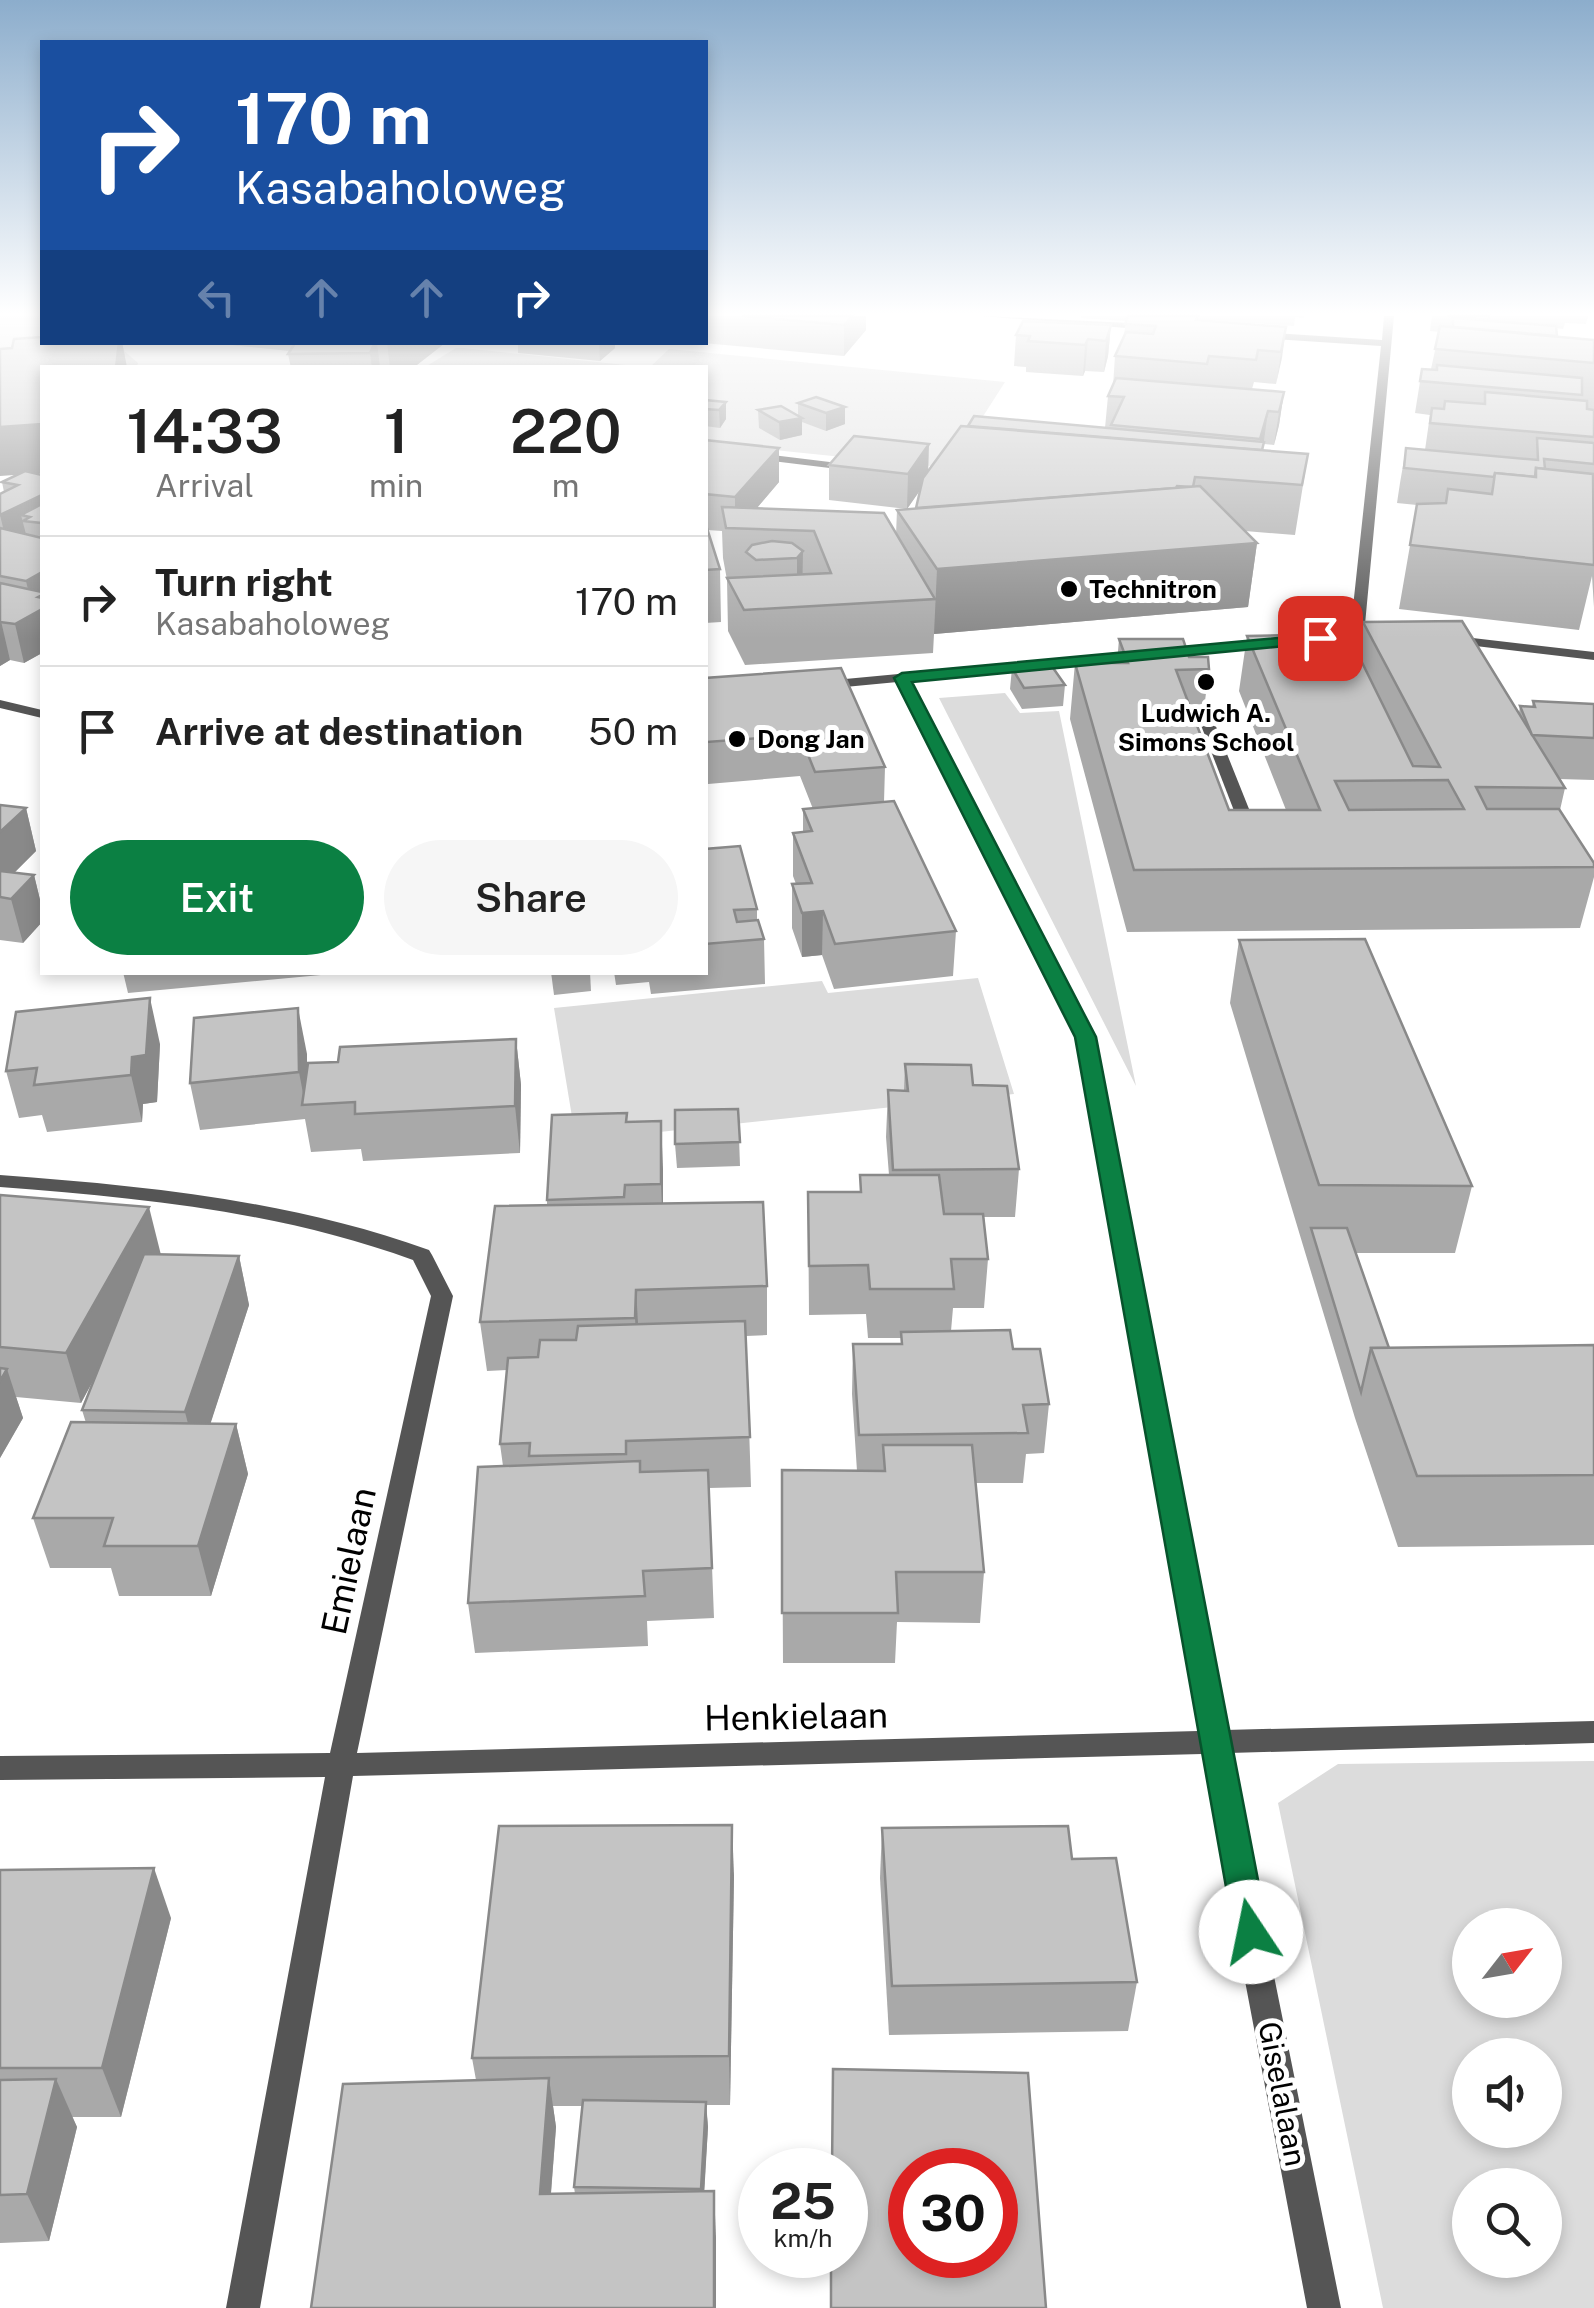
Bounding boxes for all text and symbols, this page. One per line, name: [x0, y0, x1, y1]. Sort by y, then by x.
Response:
text: 170 m: [235, 77, 432, 160]
icon: right: [70, 80, 200, 210]
text: Kasabaholoweg: [235, 161, 566, 214]
icon: left: [189, 270, 244, 325]
icon: ahead: [294, 270, 349, 325]
icon: ahead: [399, 270, 454, 325]
icon: right: [504, 270, 559, 325]
text: 14:33: [126, 396, 283, 467]
text: 1: [384, 396, 409, 467]
text: 220: [510, 396, 622, 467]
text: Arrival: [155, 467, 254, 504]
text: min: [369, 467, 423, 504]
text: m: [552, 467, 579, 504]
text: Turn right: [155, 560, 333, 605]
icon: right: [70, 574, 125, 629]
place label: Technitron: [1089, 574, 1217, 604]
marker: Technitron: [1058, 578, 1080, 600]
text: 170 m: [575, 579, 678, 624]
pin: [1278, 596, 1363, 681]
text: Kasabaholoweg: [155, 605, 391, 642]
icon: arrive: [1293, 611, 1348, 666]
marker: Ludwich A. Simons School: [1195, 671, 1217, 693]
place label: Ludwich A. Simons School: [1118, 698, 1294, 757]
icon: arrive: [70, 704, 125, 759]
text: Arrive at destination: [155, 709, 523, 754]
text: 50 m: [588, 709, 678, 754]
place label: Dong Jan: [757, 724, 865, 754]
marker: Dong Jan: [726, 728, 748, 750]
button: Exit: [70, 840, 364, 955]
button: Share: [384, 840, 678, 955]
street label: Emielaan: [313, 1484, 384, 1638]
street label: Henkielaan: [704, 1694, 888, 1739]
position arrow: [1199, 1880, 1303, 1984]
north arrow: [1452, 1908, 1562, 2018]
map controls: [1452, 1908, 1562, 2278]
street label: Giselalaan: [1251, 2018, 1315, 2169]
button: sound: [1452, 2038, 1562, 2148]
speed limit sign: 30: [888, 2148, 1018, 2278]
button: search: [1452, 2168, 1562, 2278]
text: 25: [770, 2171, 836, 2230]
text: km/h: [774, 2223, 832, 2253]

